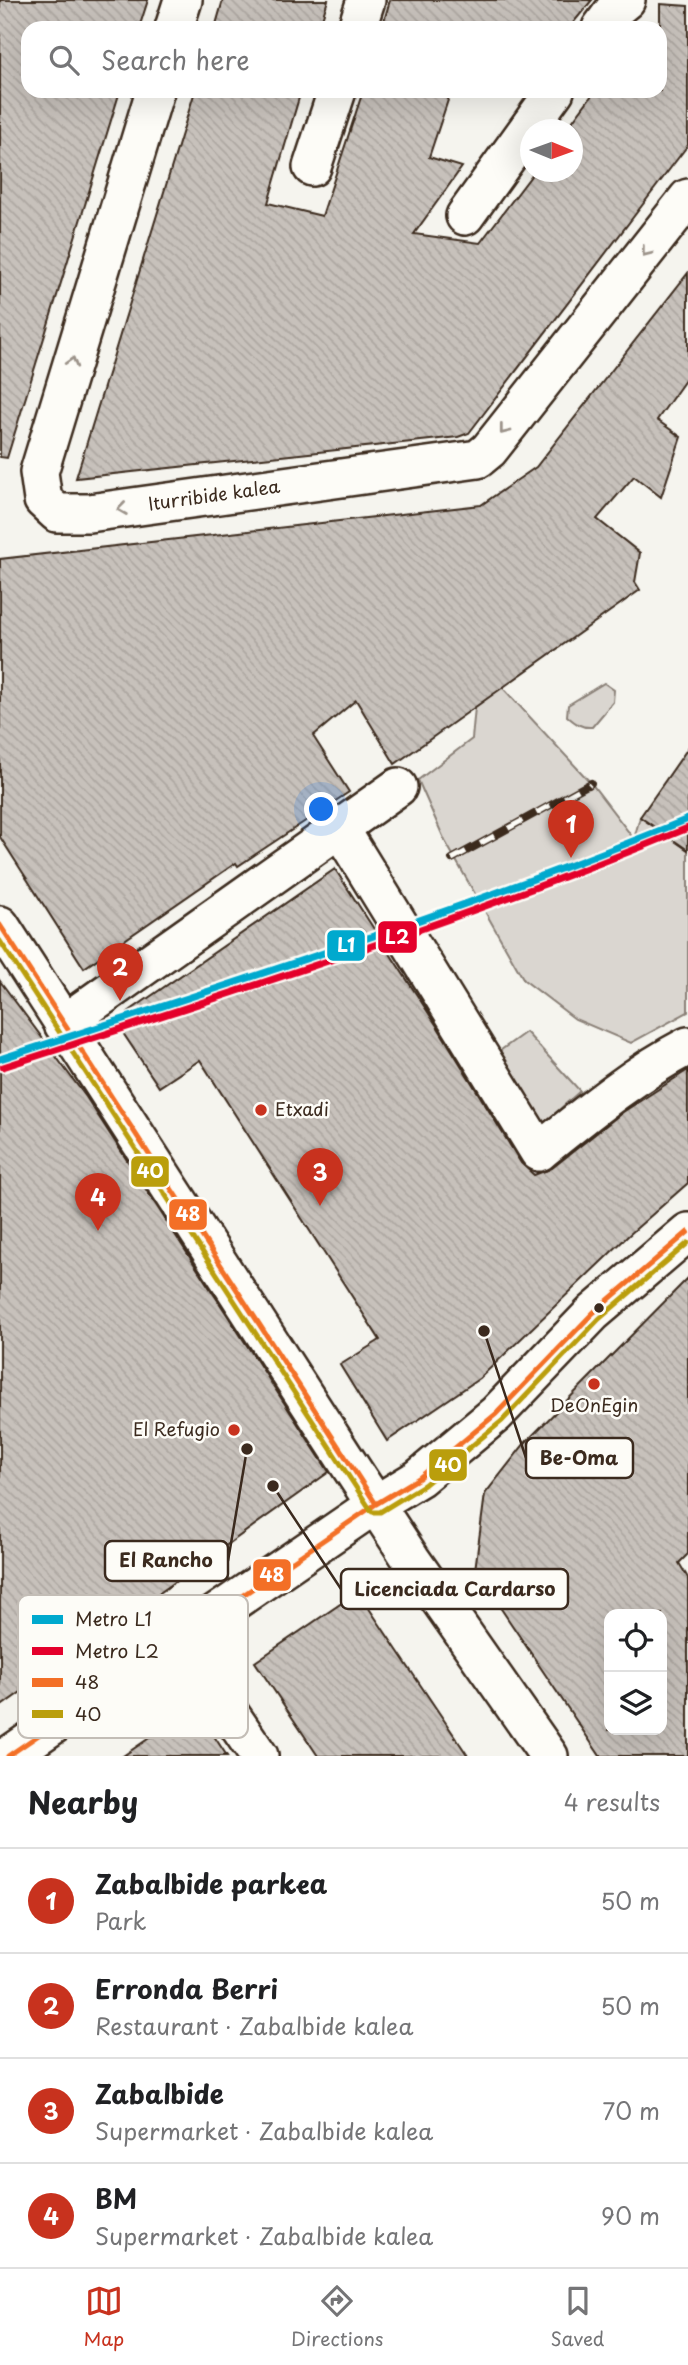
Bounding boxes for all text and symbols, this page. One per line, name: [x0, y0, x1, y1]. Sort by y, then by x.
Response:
search box: [21, 21, 667, 98]
text: Search here: [101, 40, 250, 79]
icon: search: [45, 41, 83, 79]
north arrow: [520, 119, 583, 182]
one-way arrow: [641, 244, 654, 256]
one-way arrow: [64, 356, 79, 368]
one-way arrow: [500, 423, 513, 435]
street label: Iturribide kalea: [146, 472, 282, 517]
one-way arrow: [116, 501, 128, 516]
your location: [304, 792, 338, 826]
pin: 1: [548, 800, 594, 858]
line badge: L2: [377, 920, 418, 954]
text: L2: [385, 922, 409, 950]
line badge: L1: [326, 929, 366, 962]
text: L1: [337, 930, 355, 958]
pin: 2: [97, 943, 143, 1001]
place label: Etxadi: [275, 1095, 329, 1122]
marker: Etxadi: [253, 1102, 269, 1118]
pin: 3: [297, 1148, 343, 1206]
line badge: 40: [130, 1155, 170, 1188]
text: 40: [136, 1156, 164, 1184]
pin: 4: [75, 1173, 121, 1231]
line badge: 48: [168, 1198, 208, 1231]
text: 48: [176, 1199, 201, 1227]
unlabelled marker: [592, 1301, 606, 1315]
marker: DeOnEgin: [586, 1376, 602, 1392]
place label: DeOnEgin: [550, 1391, 638, 1418]
place label: El Refugio: [133, 1415, 220, 1442]
marker: El Refugio: [226, 1422, 242, 1438]
callout: Be-Oma: [526, 1438, 633, 1478]
text: Be-Oma: [540, 1443, 618, 1471]
line badge: 40: [428, 1448, 468, 1482]
text: 40: [434, 1450, 462, 1478]
callout: El Rancho: [105, 1541, 228, 1581]
text: El Rancho: [119, 1545, 213, 1573]
line badge: 48: [252, 1558, 292, 1592]
text: 48: [260, 1560, 285, 1588]
callout: Licenciada Cardarso: [341, 1569, 568, 1609]
text: Licenciada Cardarso: [355, 1574, 555, 1602]
legend: [18, 1595, 248, 1738]
text: Metro L1: [75, 1604, 152, 1632]
map controls: [604, 1609, 667, 1735]
button: locate: [604, 1609, 667, 1672]
text: Metro L2: [75, 1636, 159, 1664]
text: 48: [75, 1667, 99, 1695]
button: layers: [604, 1672, 667, 1735]
text: 40: [75, 1699, 101, 1727]
text: Nearby: [28, 1779, 138, 1824]
text: 4 results: [564, 1784, 660, 1819]
text: Zabalbide parkea: [95, 1864, 327, 1903]
text: 1: [46, 1883, 57, 1918]
text: 50 m: [600, 1883, 660, 1918]
text: Park: [95, 1903, 146, 1938]
text: Erronda Berri: [95, 1969, 278, 2008]
text: 2: [43, 1988, 59, 2023]
text: 50 m: [600, 1988, 660, 2023]
text: Restaurant · Zabalbide kalea: [95, 2008, 413, 2043]
text: Zabalbide: [95, 2074, 224, 2113]
text: 3: [43, 2093, 59, 2128]
text: 70 m: [602, 2093, 660, 2128]
text: Supermarket · Zabalbide kalea: [95, 2113, 433, 2148]
text: BM: [95, 2179, 137, 2218]
text: 4: [43, 2198, 59, 2233]
text: 90 m: [601, 2198, 660, 2233]
text: Supermarket · Zabalbide kalea: [95, 2218, 433, 2253]
tab: Map: [84, 2282, 124, 2352]
tab: Directions: [291, 2282, 384, 2352]
tab: Saved: [551, 2282, 604, 2352]

